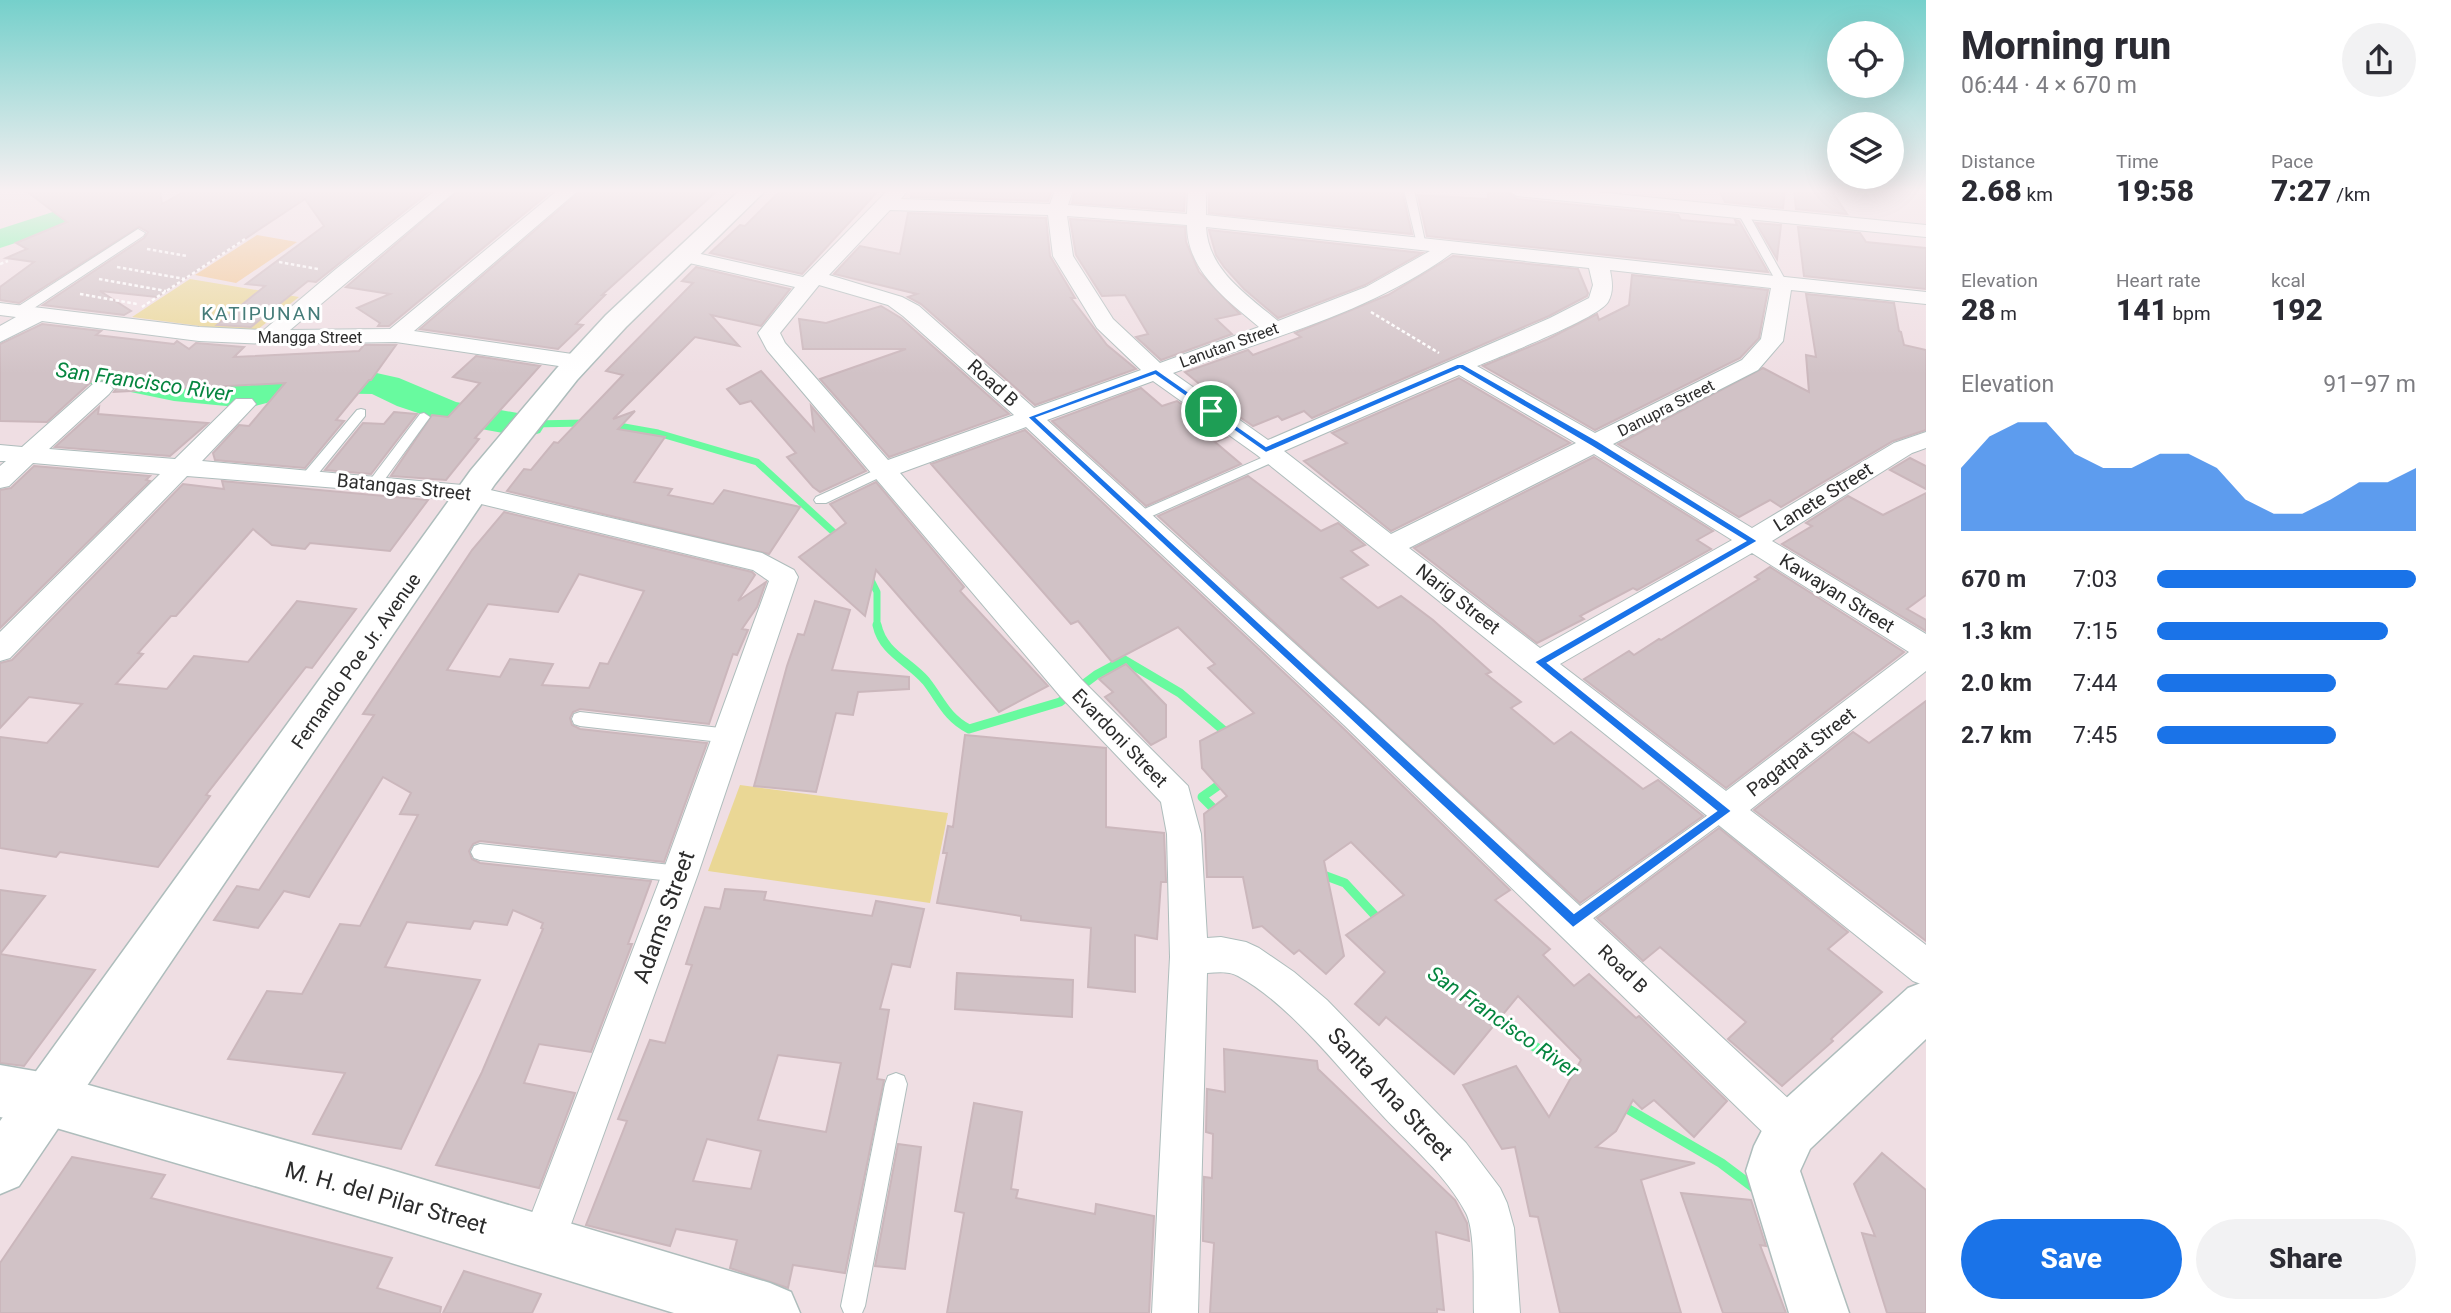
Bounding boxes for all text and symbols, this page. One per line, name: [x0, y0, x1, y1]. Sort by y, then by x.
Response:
map controls: [1827, 21, 1904, 189]
button: locate: [1827, 21, 1904, 98]
button: share: [2342, 23, 2416, 97]
text: Morning run: [1961, 24, 2171, 68]
text: 06:44 · 4 × 670 m: [1961, 72, 2137, 99]
button: layers: [1827, 112, 1904, 189]
text: Distance: [1961, 150, 2035, 173]
text: Time: [2116, 150, 2159, 173]
text: Pace: [2271, 150, 2313, 173]
text: 2.68: [1961, 173, 2022, 208]
text: 19:58: [2116, 173, 2194, 208]
text: 7:27: [2271, 173, 2332, 208]
text: km: [2022, 183, 2053, 206]
text: /km: [2332, 183, 2371, 206]
text: Elevation: [1961, 269, 2038, 292]
text: Heart rate: [2116, 269, 2201, 292]
text: kcal: [2271, 269, 2305, 292]
text: 28: [1961, 292, 1996, 327]
text: 141: [2116, 292, 2168, 327]
text: 192: [2271, 292, 2323, 327]
district label: KATIPUNAN: [201, 302, 323, 325]
text: m: [1996, 302, 2017, 325]
text: bpm: [2168, 302, 2211, 325]
street label: Lanutan Street: [1177, 318, 1281, 372]
street label: Mangga Street: [258, 328, 362, 347]
street label: Road B: [963, 354, 1023, 412]
water label: San Francisco River: [54, 358, 235, 406]
text: Elevation: [1961, 371, 2054, 398]
text: 91–97 m: [2323, 371, 2416, 398]
street label: Danupra Street: [1615, 376, 1717, 440]
pin: [1181, 381, 1241, 441]
icon: arrive: [1192, 392, 1230, 430]
street label: Lanete Street: [1769, 458, 1877, 536]
street label: Batangas Street: [336, 469, 472, 505]
street label: Kawayan Street: [1775, 548, 1899, 638]
street label: Narig Street: [1411, 559, 1505, 639]
text: 670 m: [1961, 566, 2026, 593]
text: 7:03: [2073, 566, 2117, 593]
street label: Fernando Poe Jr. Avenue: [286, 569, 426, 753]
text: 1.3 km: [1961, 618, 2032, 645]
text: 7:15: [2073, 618, 2117, 645]
text: 2.0 km: [1961, 670, 2032, 697]
text: 7:44: [2073, 670, 2117, 697]
street label: Evardoni Street: [1067, 684, 1173, 792]
street label: Pagatpat Street: [1742, 702, 1860, 802]
text: 2.7 km: [1961, 722, 2032, 749]
text: 7:45: [2073, 722, 2117, 749]
street label: Adams Street: [628, 847, 700, 987]
street label: Road B: [1593, 940, 1653, 998]
water label: San Francisco River: [1423, 961, 1584, 1083]
street label: Santa Ana Street: [1322, 1022, 1458, 1166]
street label: M. H. del Pilar Street: [282, 1156, 490, 1240]
button: Save: [1961, 1219, 2182, 1299]
button: Share: [2196, 1219, 2416, 1299]

